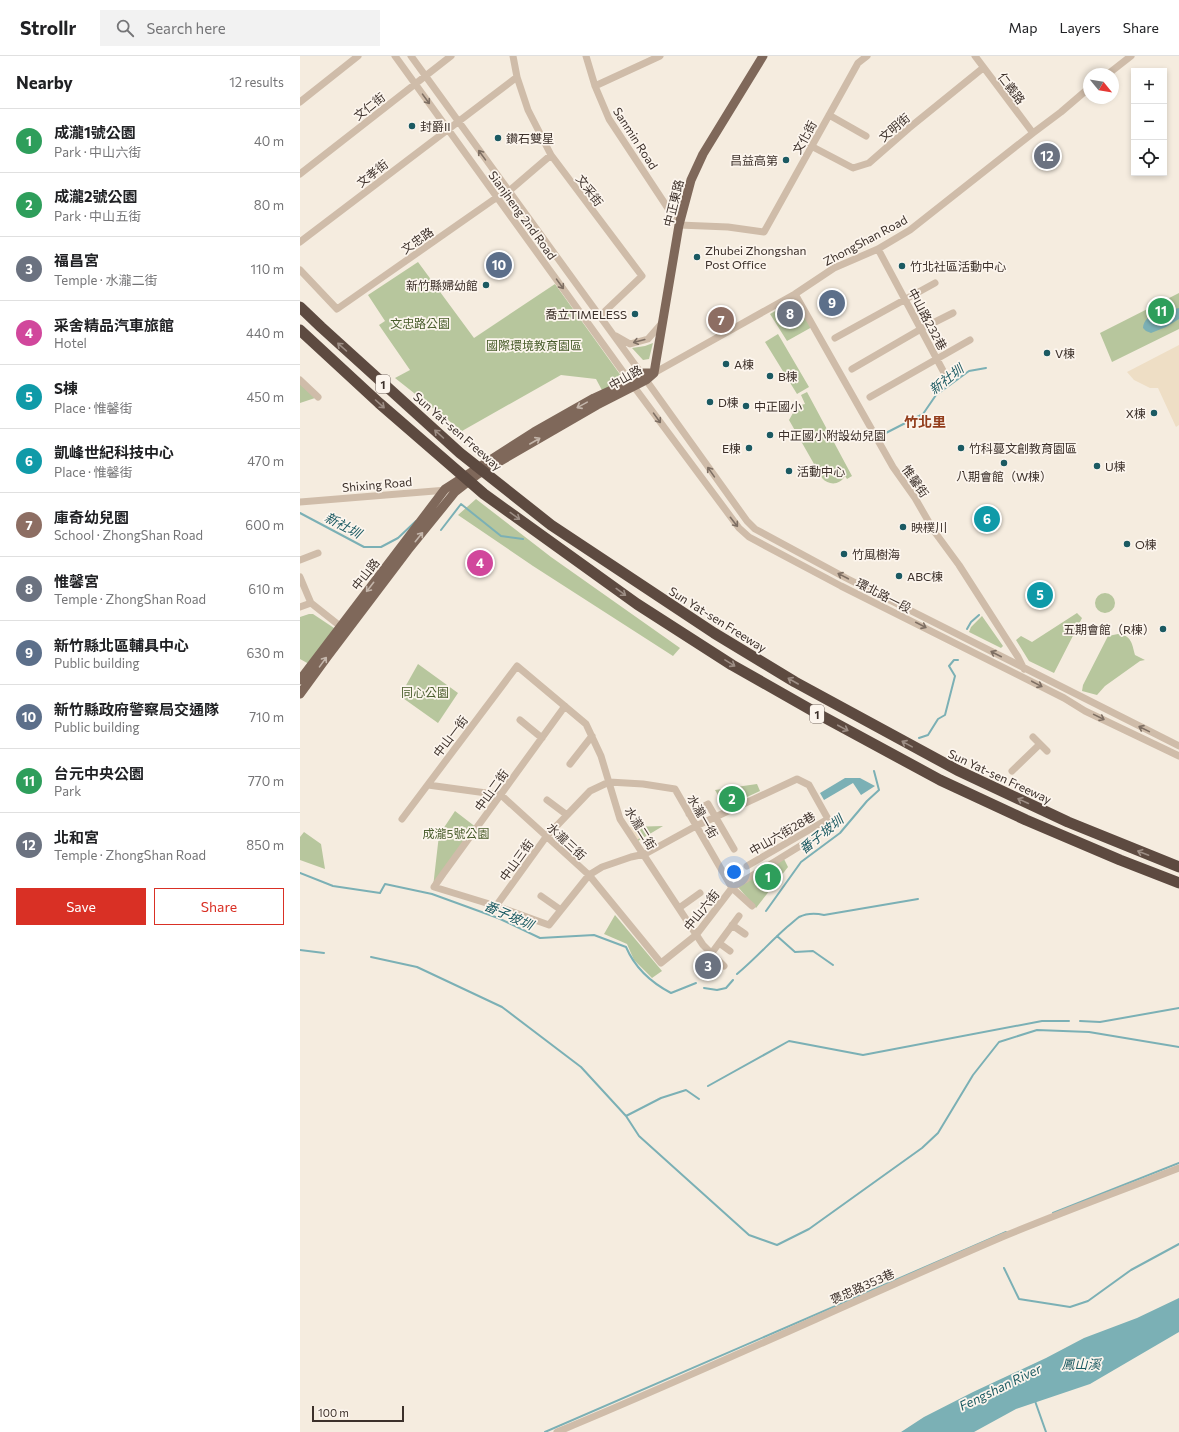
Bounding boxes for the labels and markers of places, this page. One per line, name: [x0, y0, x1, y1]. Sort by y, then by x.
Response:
place label: 封爵II: [420, 119, 451, 133]
marker: 封爵II: [407, 121, 417, 131]
place label: 鑽石雙星: [506, 131, 554, 145]
marker: 鑽石雙星: [493, 133, 503, 143]
pin: 12: [1034, 141, 1060, 171]
place label: 昌益高第: [730, 153, 778, 167]
marker: 昌益高第: [781, 155, 791, 165]
place label: Zhubei Zhongshan Post Office: [705, 243, 806, 271]
pin: 10: [486, 250, 512, 280]
marker: Zhubei Zhongshan Post Office: [692, 252, 702, 262]
place label: 竹北社區活動中心: [910, 259, 1006, 273]
marker: 竹北社區活動中心: [897, 261, 907, 271]
place label: 新竹縣婦幼館: [406, 278, 478, 292]
marker: 新竹縣婦幼館: [481, 280, 491, 290]
pin: 9: [819, 288, 845, 318]
pin: 11: [1148, 296, 1174, 326]
pin: 8: [777, 299, 803, 329]
pin: 7: [708, 305, 734, 335]
place label: 喬立TIMELESS: [545, 307, 627, 321]
marker: 喬立TIMELESS: [630, 309, 640, 319]
place label: V棟: [1055, 346, 1075, 360]
marker: V棟: [1042, 348, 1052, 358]
place label: A棟: [734, 357, 754, 371]
marker: A棟: [721, 359, 731, 369]
place label: B棟: [778, 369, 798, 383]
marker: B棟: [765, 371, 775, 381]
place label: D棟: [718, 395, 739, 409]
marker: D棟: [705, 397, 715, 407]
place label: 中正國小: [754, 399, 802, 413]
marker: 中正國小: [741, 401, 751, 411]
place label: X棟: [1126, 406, 1146, 420]
marker: X棟: [1149, 408, 1159, 418]
place label: 中正國小附設幼兒園: [778, 428, 886, 442]
marker: 中正國小附設幼兒園: [765, 430, 775, 440]
place label: E棟: [722, 441, 741, 455]
place label: 竹科蔓文創教育園區: [969, 441, 1077, 455]
marker: E棟: [744, 443, 754, 453]
marker: 竹科蔓文創教育園區: [956, 443, 966, 453]
marker: 八期會館（W棟）: [999, 458, 1009, 468]
place label: U棟: [1105, 459, 1126, 473]
marker: U棟: [1092, 461, 1102, 471]
place label: 活動中心: [797, 464, 845, 478]
marker: 活動中心: [784, 466, 794, 476]
place label: 八期會館（W棟）: [956, 469, 1052, 483]
pin: 6: [974, 504, 1000, 534]
place label: 映樸川: [911, 520, 947, 534]
marker: 映樸川: [898, 522, 908, 532]
place label: O棟: [1135, 537, 1157, 551]
marker: O棟: [1122, 539, 1132, 549]
place label: 竹風樹海: [852, 547, 900, 561]
pin: 4: [467, 548, 493, 578]
marker: 竹風樹海: [839, 549, 849, 559]
place label: ABC棟: [907, 569, 943, 583]
marker: ABC棟: [894, 571, 904, 581]
pin: 5: [1027, 580, 1053, 610]
place label: 五期會館（R棟）: [1063, 622, 1155, 636]
marker: 五期會館（R棟）: [1158, 624, 1168, 634]
pin: 2: [719, 784, 745, 814]
pin: 1: [755, 862, 781, 892]
pin: 3: [695, 951, 721, 981]

